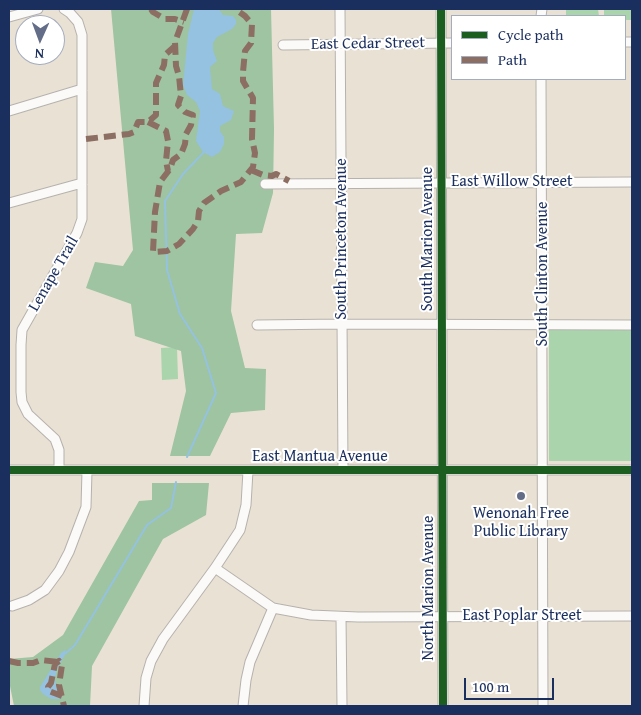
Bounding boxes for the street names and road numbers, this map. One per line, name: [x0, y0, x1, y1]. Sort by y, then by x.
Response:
street label: East Cedar Street: [311, 33, 425, 55]
street label: South Princeton Avenue: [332, 158, 352, 320]
street label: South Marion Avenue: [418, 167, 438, 311]
street label: East Willow Street: [451, 172, 573, 192]
street label: South Clinton Avenue: [533, 202, 553, 346]
street label: Lenape Trail: [25, 233, 83, 315]
street label: East Mantua Avenue: [252, 447, 388, 467]
street label: North Marion Avenue: [419, 516, 439, 660]
street label: East Poplar Street: [462, 606, 582, 626]

